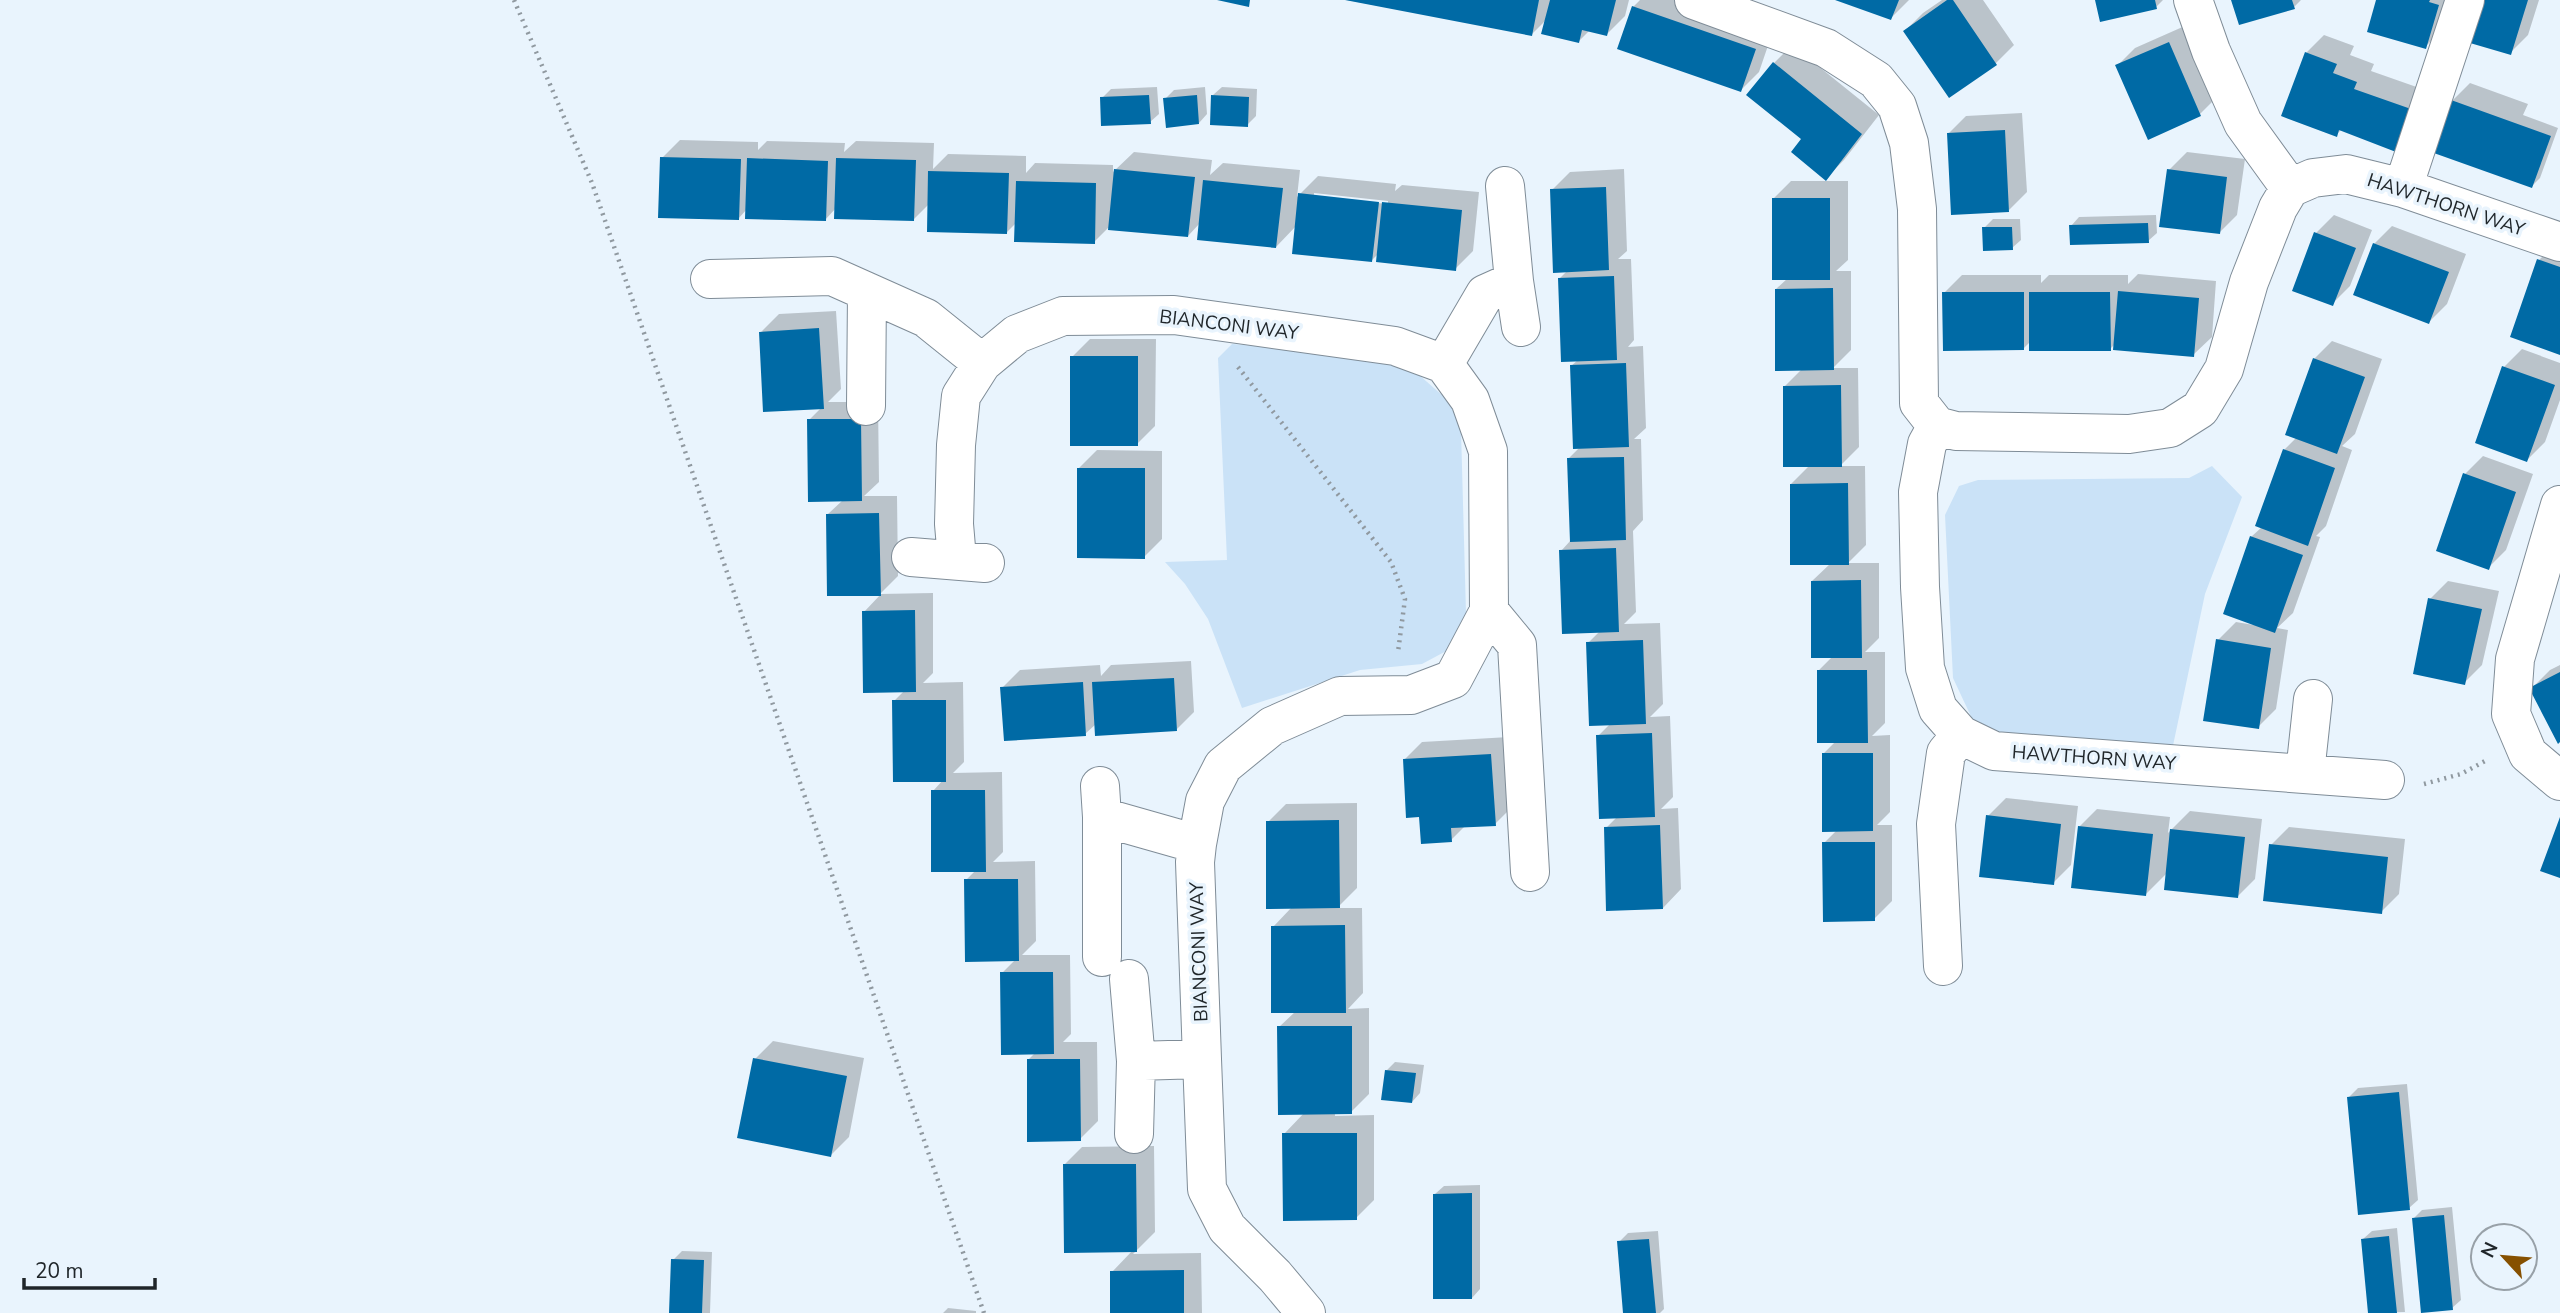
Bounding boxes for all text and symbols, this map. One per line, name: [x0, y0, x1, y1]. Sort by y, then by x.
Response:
street label: HAWTHORN WAY: [2364, 167, 2529, 243]
street label: BIANCONI WAY: [1158, 304, 1301, 347]
street label: HAWTHORN WAY: [2011, 739, 2178, 777]
street label: BIANCONI WAY: [1184, 881, 1214, 1023]
north arrow: [2469, 1222, 2539, 1292]
text: N: [2475, 1238, 2504, 1262]
scale bar: [24, 1246, 156, 1290]
text: 20 m: [35, 1257, 84, 1285]

